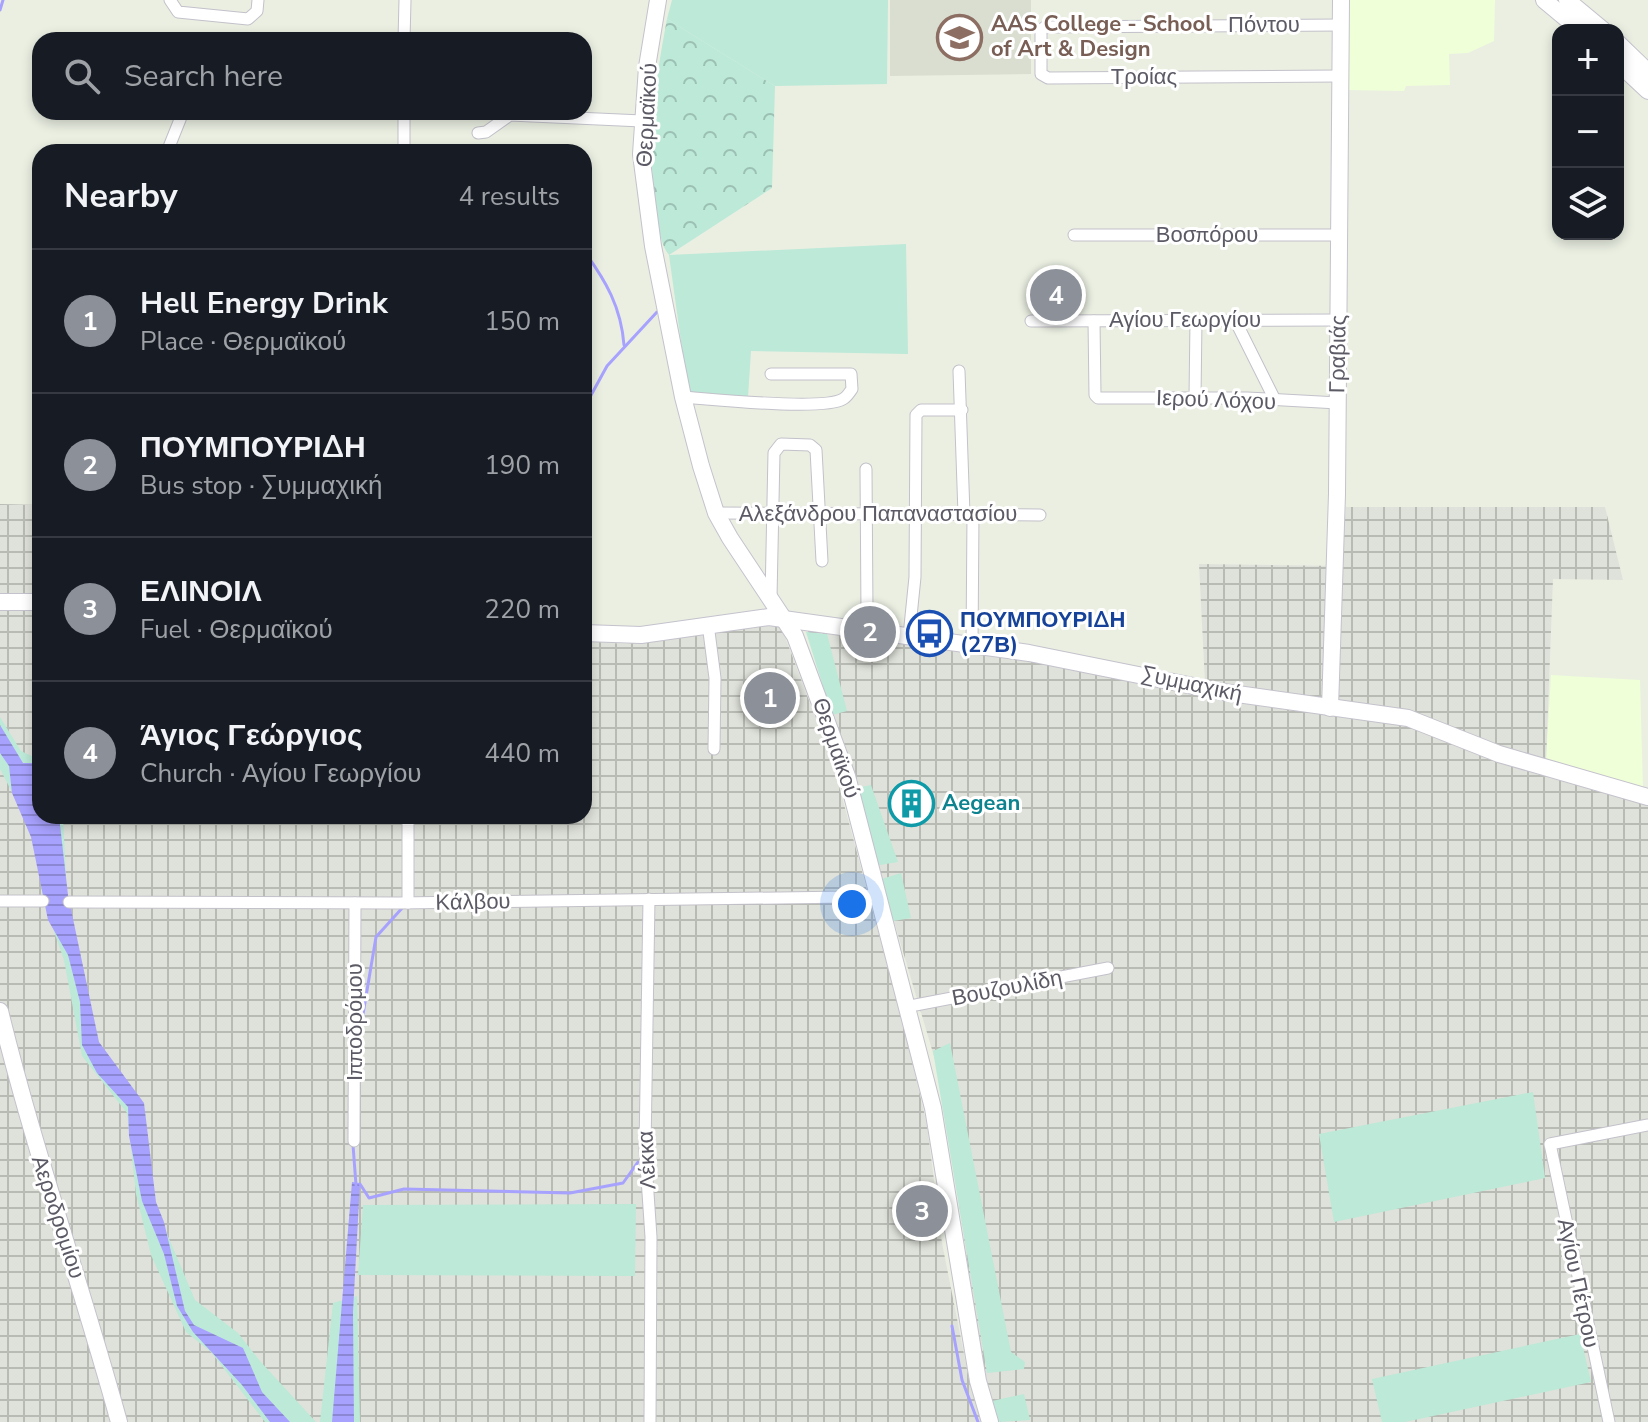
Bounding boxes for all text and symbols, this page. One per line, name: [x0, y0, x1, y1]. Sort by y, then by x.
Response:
place label: AAS College - School of Art & Design: [991, 9, 1212, 64]
street label: Πόντου: [1228, 10, 1300, 40]
school or university icon: AAS College - School of Art & Design: [936, 13, 984, 61]
map controls: [1552, 24, 1624, 240]
button: +: [1552, 24, 1624, 96]
search box: [32, 32, 592, 120]
icon: search: [60, 54, 104, 98]
text: Search here: [124, 56, 283, 97]
street label: Θερμαϊκού: [629, 62, 665, 168]
street label: Τροίας: [1111, 62, 1177, 92]
button: −: [1552, 96, 1624, 168]
button: layers: [1552, 168, 1624, 240]
text: Nearby: [64, 173, 178, 219]
text: 4 results: [459, 179, 560, 214]
street label: Βοσπόρου: [1156, 220, 1258, 250]
pin: 4: [1030, 265, 1082, 325]
text: Hell Energy Drink: [140, 283, 388, 324]
text: 1: [82, 304, 98, 339]
text: 150 m: [484, 304, 560, 339]
street label: Αγίου Γεωργίου: [1109, 305, 1261, 335]
street label: Γραβιάς: [1322, 315, 1354, 393]
text: Place · Θερμαϊκού: [140, 324, 346, 359]
street label: Ιερού Λόχου: [1156, 383, 1276, 417]
text: ΠΟΥΜΠΟΥΡΙΔΗ: [140, 427, 366, 468]
text: 2: [82, 448, 98, 483]
text: 190 m: [484, 448, 560, 483]
text: Bus stop · Συμμαχική: [140, 468, 383, 503]
street label: Αλεξάνδρου Παπαναστασίου: [739, 499, 1017, 529]
text: ΕΛΙΝΟΙΛ: [140, 571, 262, 612]
text: 3: [82, 592, 98, 627]
text: 220 m: [484, 592, 560, 627]
pin: 2: [844, 602, 896, 662]
place label: ΠΟΥΜΠΟΥΡΙΔΗ (27Β): [960, 605, 1126, 660]
bus stop icon: ΠΟΥΜΠΟΥΡΙΔΗ (27Β): [905, 609, 953, 657]
text: Fuel · Θερμαϊκού: [140, 612, 333, 647]
street label: Συμμαχική: [1139, 659, 1245, 709]
pin: 1: [744, 668, 796, 728]
street label: Θερμαϊκού: [805, 694, 867, 802]
text: Άγιος Γεώργιος: [140, 715, 363, 756]
text: 4: [82, 736, 98, 771]
text: 440 m: [484, 736, 560, 771]
text: Church · Αγίου Γεωργίου: [140, 756, 422, 791]
building icon: Aegean: [887, 779, 935, 827]
place label: Aegean: [942, 788, 1020, 818]
your location: [832, 884, 872, 924]
street label: Κάλβου: [435, 886, 511, 918]
street label: Ιπποδρόμου: [340, 963, 370, 1081]
street label: Βουζουλίδη: [949, 963, 1065, 1013]
street label: Λέκκα: [630, 1129, 664, 1190]
street label: Αεροδρομίου: [24, 1152, 92, 1282]
pin: 3: [896, 1181, 948, 1241]
street label: Αγίου Πέτρου: [1550, 1216, 1606, 1350]

